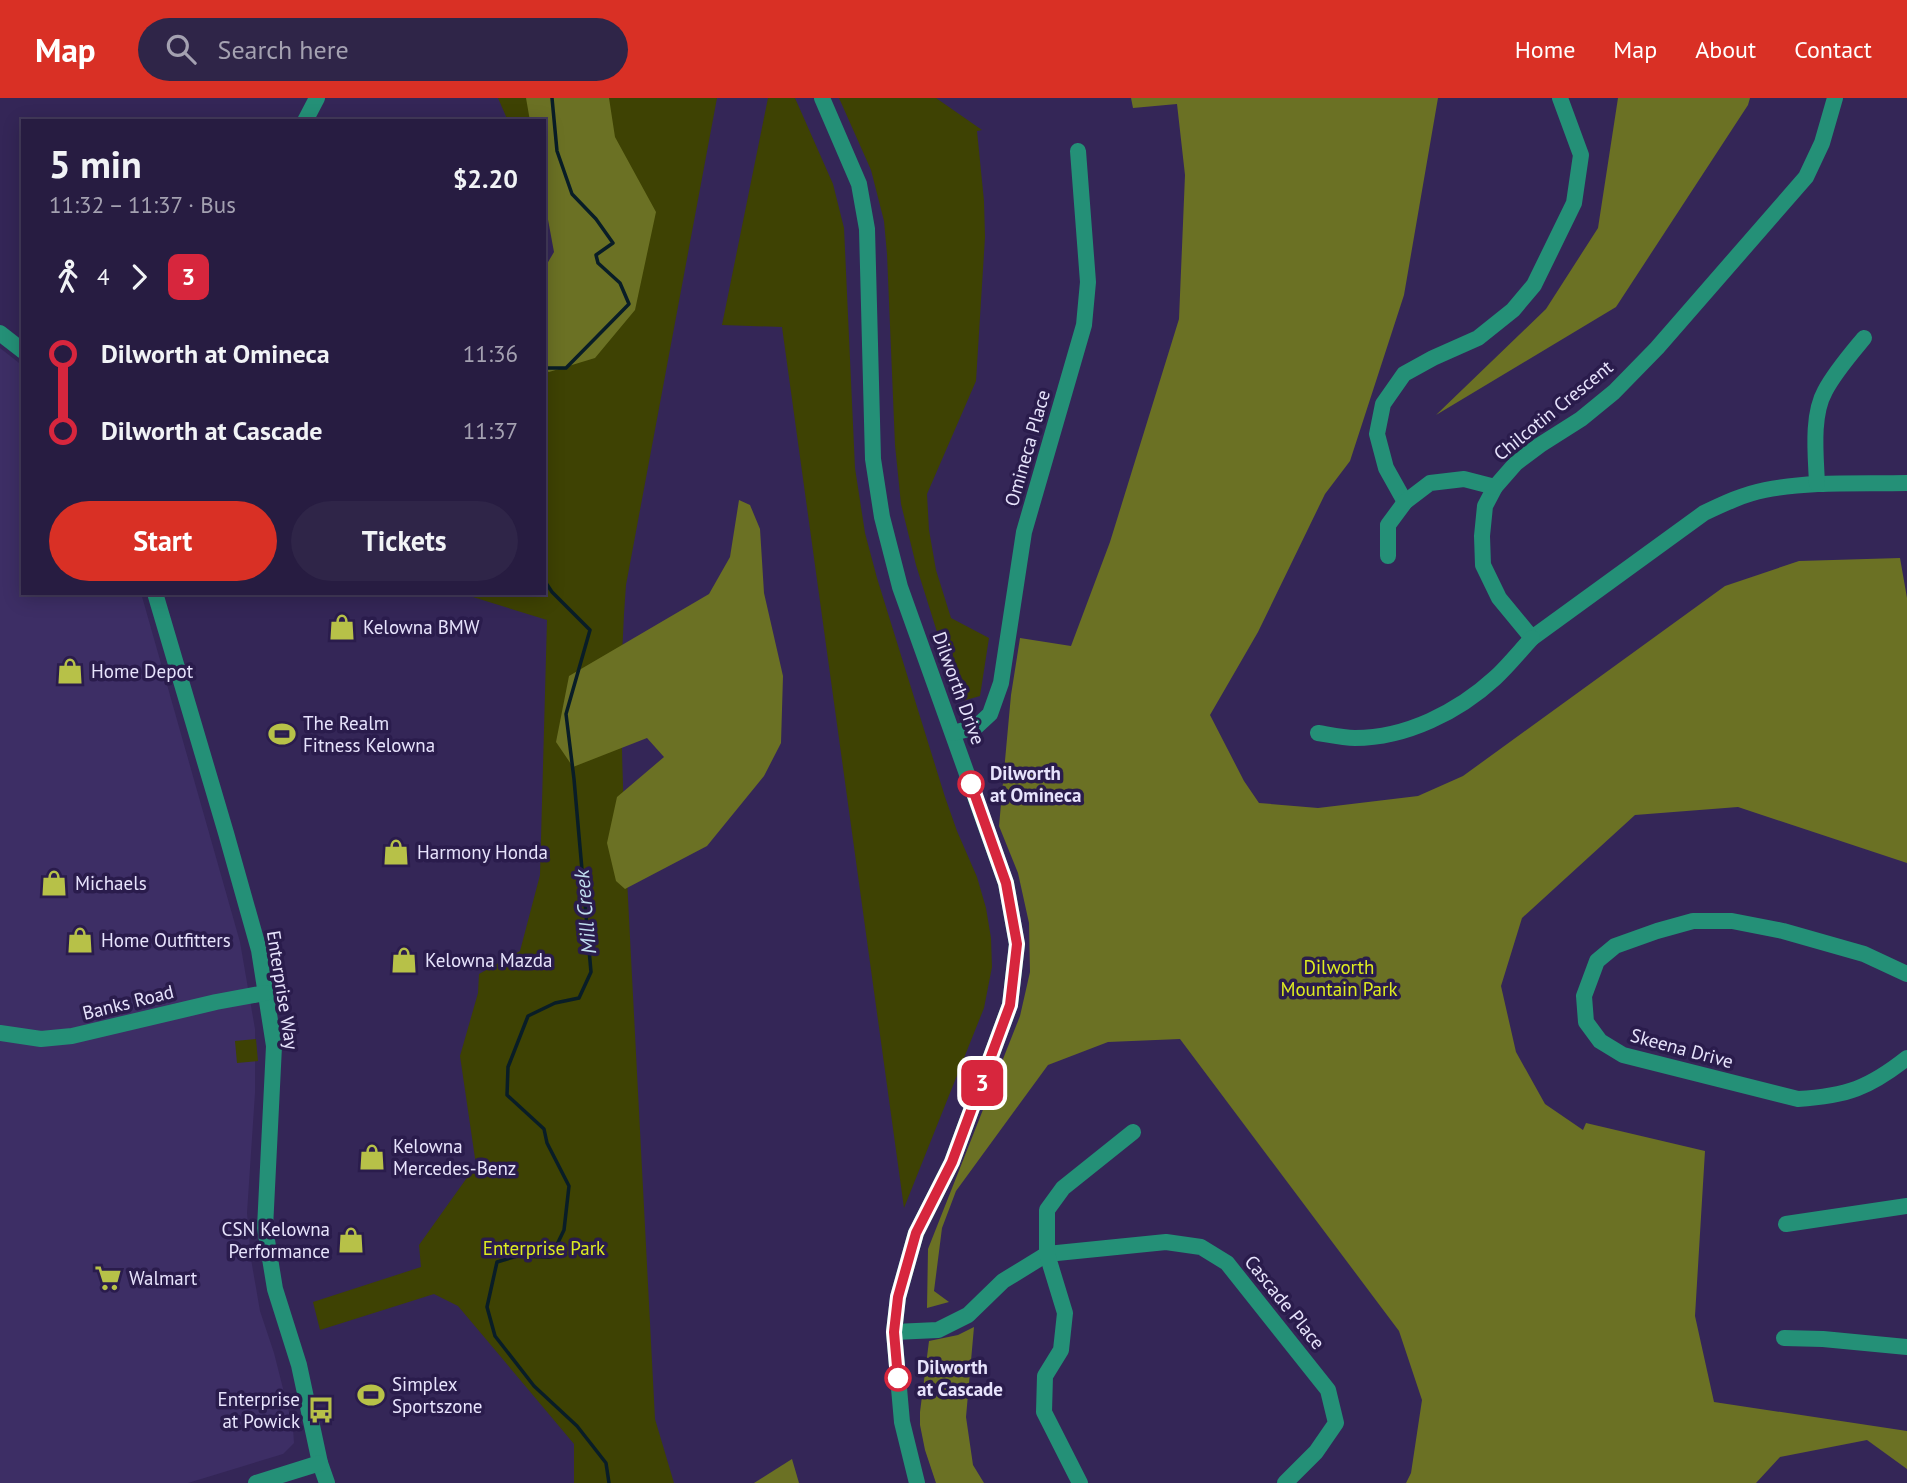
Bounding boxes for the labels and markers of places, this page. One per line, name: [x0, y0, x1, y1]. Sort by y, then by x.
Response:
shop icon: Kelowna BMW: [327, 612, 357, 642]
place label: Kelowna BMW: [363, 615, 480, 639]
shop icon: Home Depot: [55, 656, 85, 686]
place label: Home Depot: [91, 659, 194, 683]
place label: The Realm Fitness Kelowna: [303, 711, 435, 757]
sports icon: The Realm Fitness Kelowna: [267, 719, 297, 749]
place label: Dilworth at Omineca: [990, 761, 1081, 807]
marker: Dilworth at Omineca: [958, 771, 984, 797]
shop icon: Harmony Honda: [381, 837, 411, 867]
place label: Harmony Honda: [417, 840, 548, 864]
shop icon: Michaels: [39, 868, 69, 898]
place label: Michaels: [75, 871, 147, 895]
shop icon: Home Outfitters: [65, 925, 95, 955]
place label: Home Outfitters: [101, 928, 231, 952]
shop icon: Kelowna Mazda: [389, 945, 419, 975]
place label: Kelowna Mazda: [425, 948, 552, 972]
place label: Kelowna Mercedes-Benz: [393, 1134, 516, 1180]
shop icon: Kelowna Mercedes-Benz: [357, 1142, 387, 1172]
place label: CSN Kelowna Performance: [222, 1217, 330, 1263]
shop icon: CSN Kelowna Performance: [336, 1225, 366, 1255]
supermarket icon: Walmart: [93, 1263, 123, 1293]
place label: Walmart: [129, 1266, 198, 1290]
place label: Dilworth at Cascade: [917, 1355, 1003, 1401]
marker: Dilworth at Cascade: [885, 1365, 911, 1391]
place label: Simplex Sportszone: [392, 1372, 482, 1418]
sports icon: Simplex Sportszone: [356, 1380, 386, 1410]
place label: Enterprise at Powick: [218, 1387, 300, 1433]
bus stop icon: Enterprise at Powick: [306, 1395, 336, 1425]

